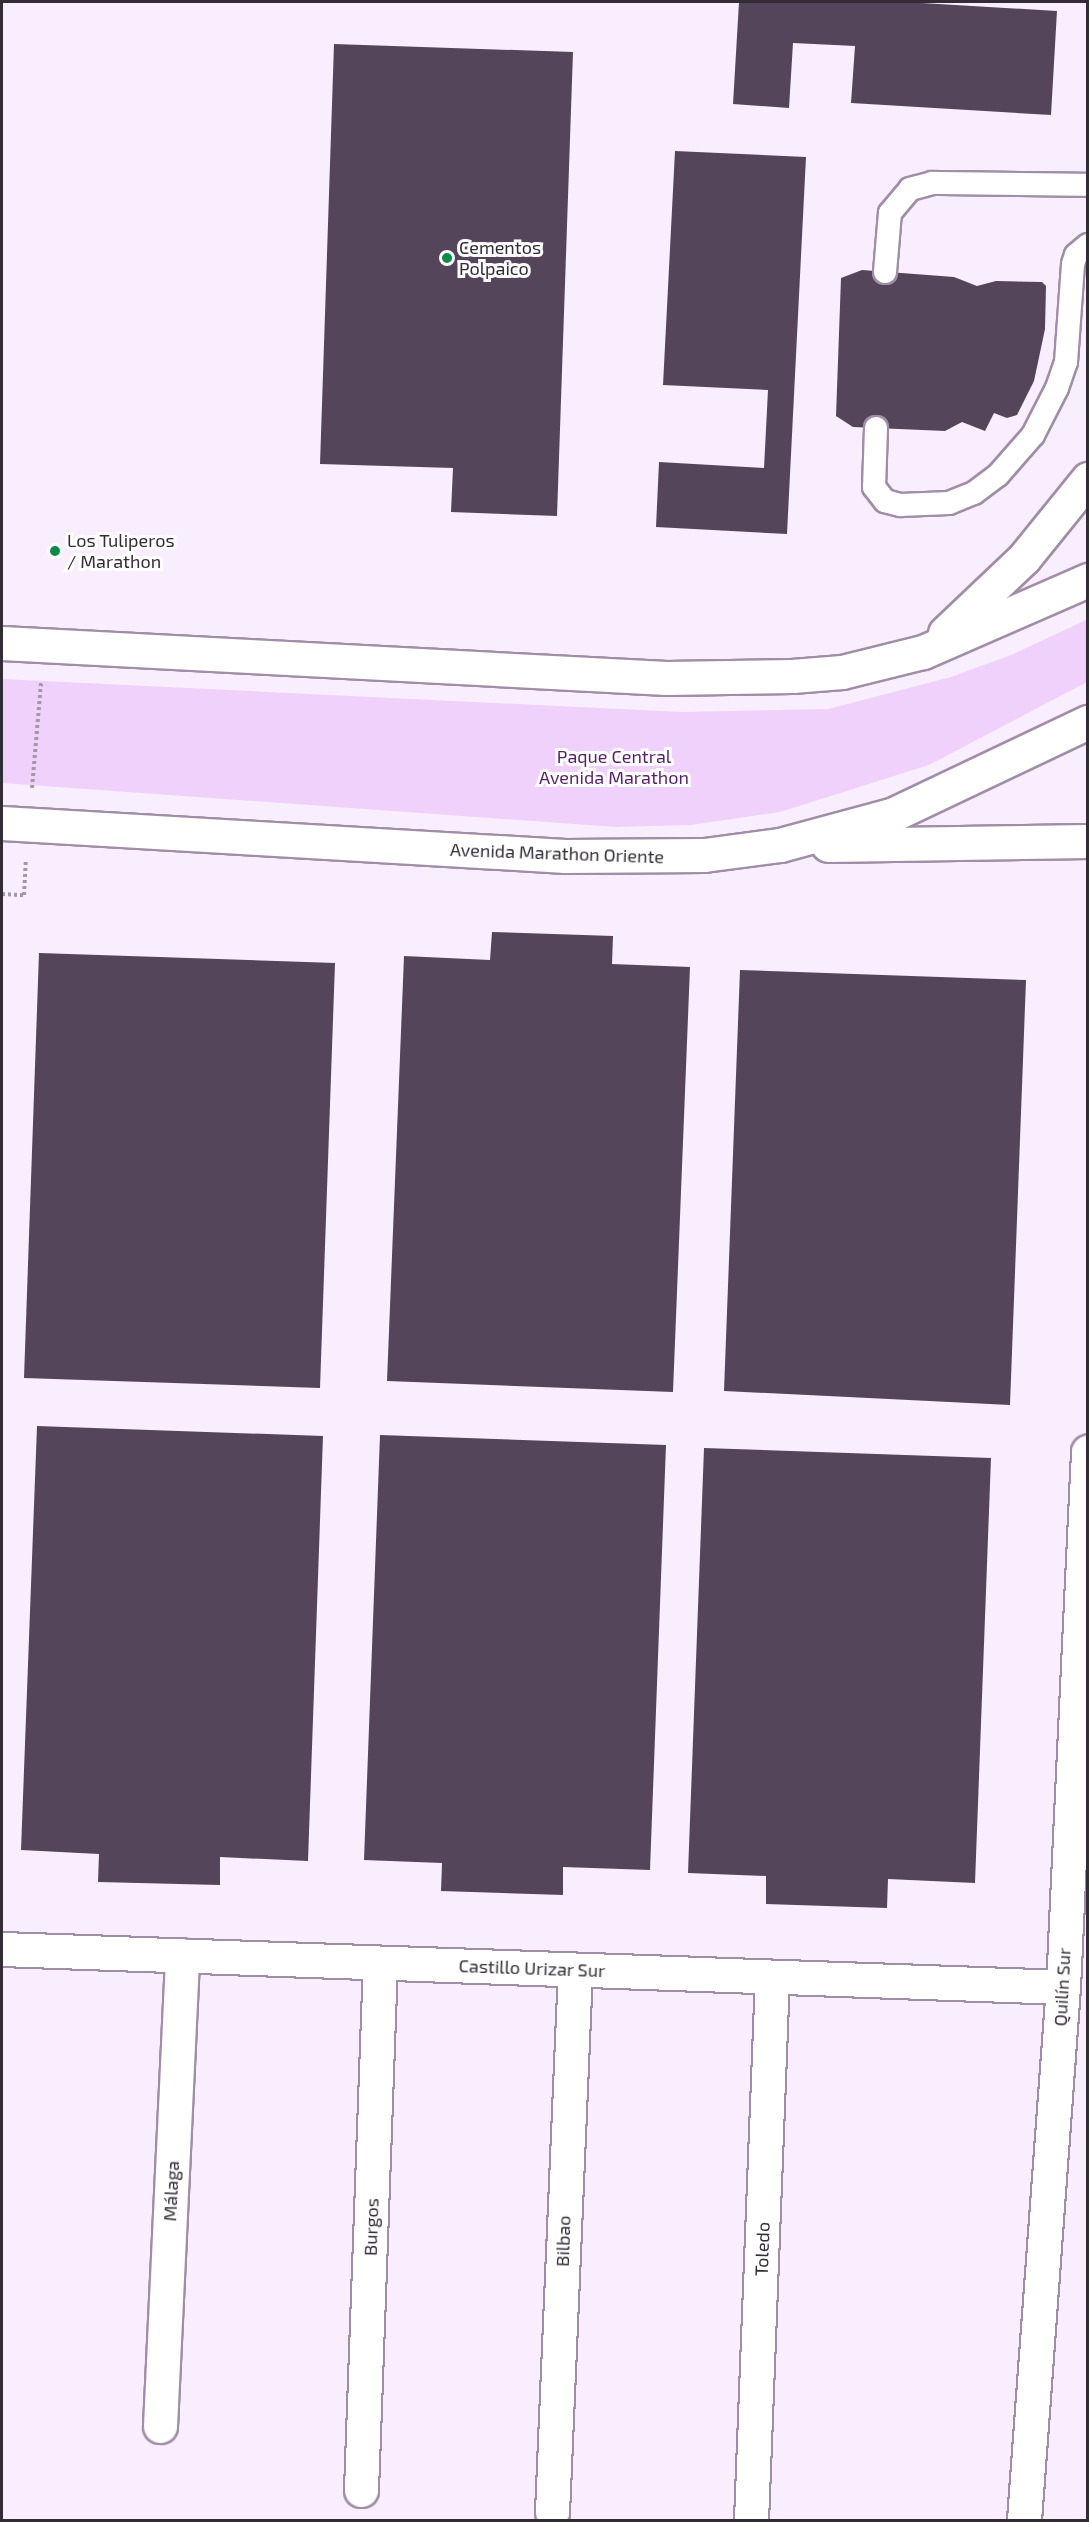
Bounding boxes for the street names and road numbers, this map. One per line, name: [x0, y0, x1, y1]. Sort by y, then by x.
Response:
street label: Avenida Marathon Oriente: [450, 838, 664, 868]
street label: Quilín Sur: [1049, 1947, 1075, 2027]
street label: Castillo Urizar Sur: [458, 1955, 606, 1981]
street label: Málaga: [159, 2160, 183, 2222]
street label: Burgos: [359, 2198, 383, 2256]
street label: Bilbao: [551, 2215, 575, 2267]
street label: Toledo: [750, 2222, 774, 2276]

